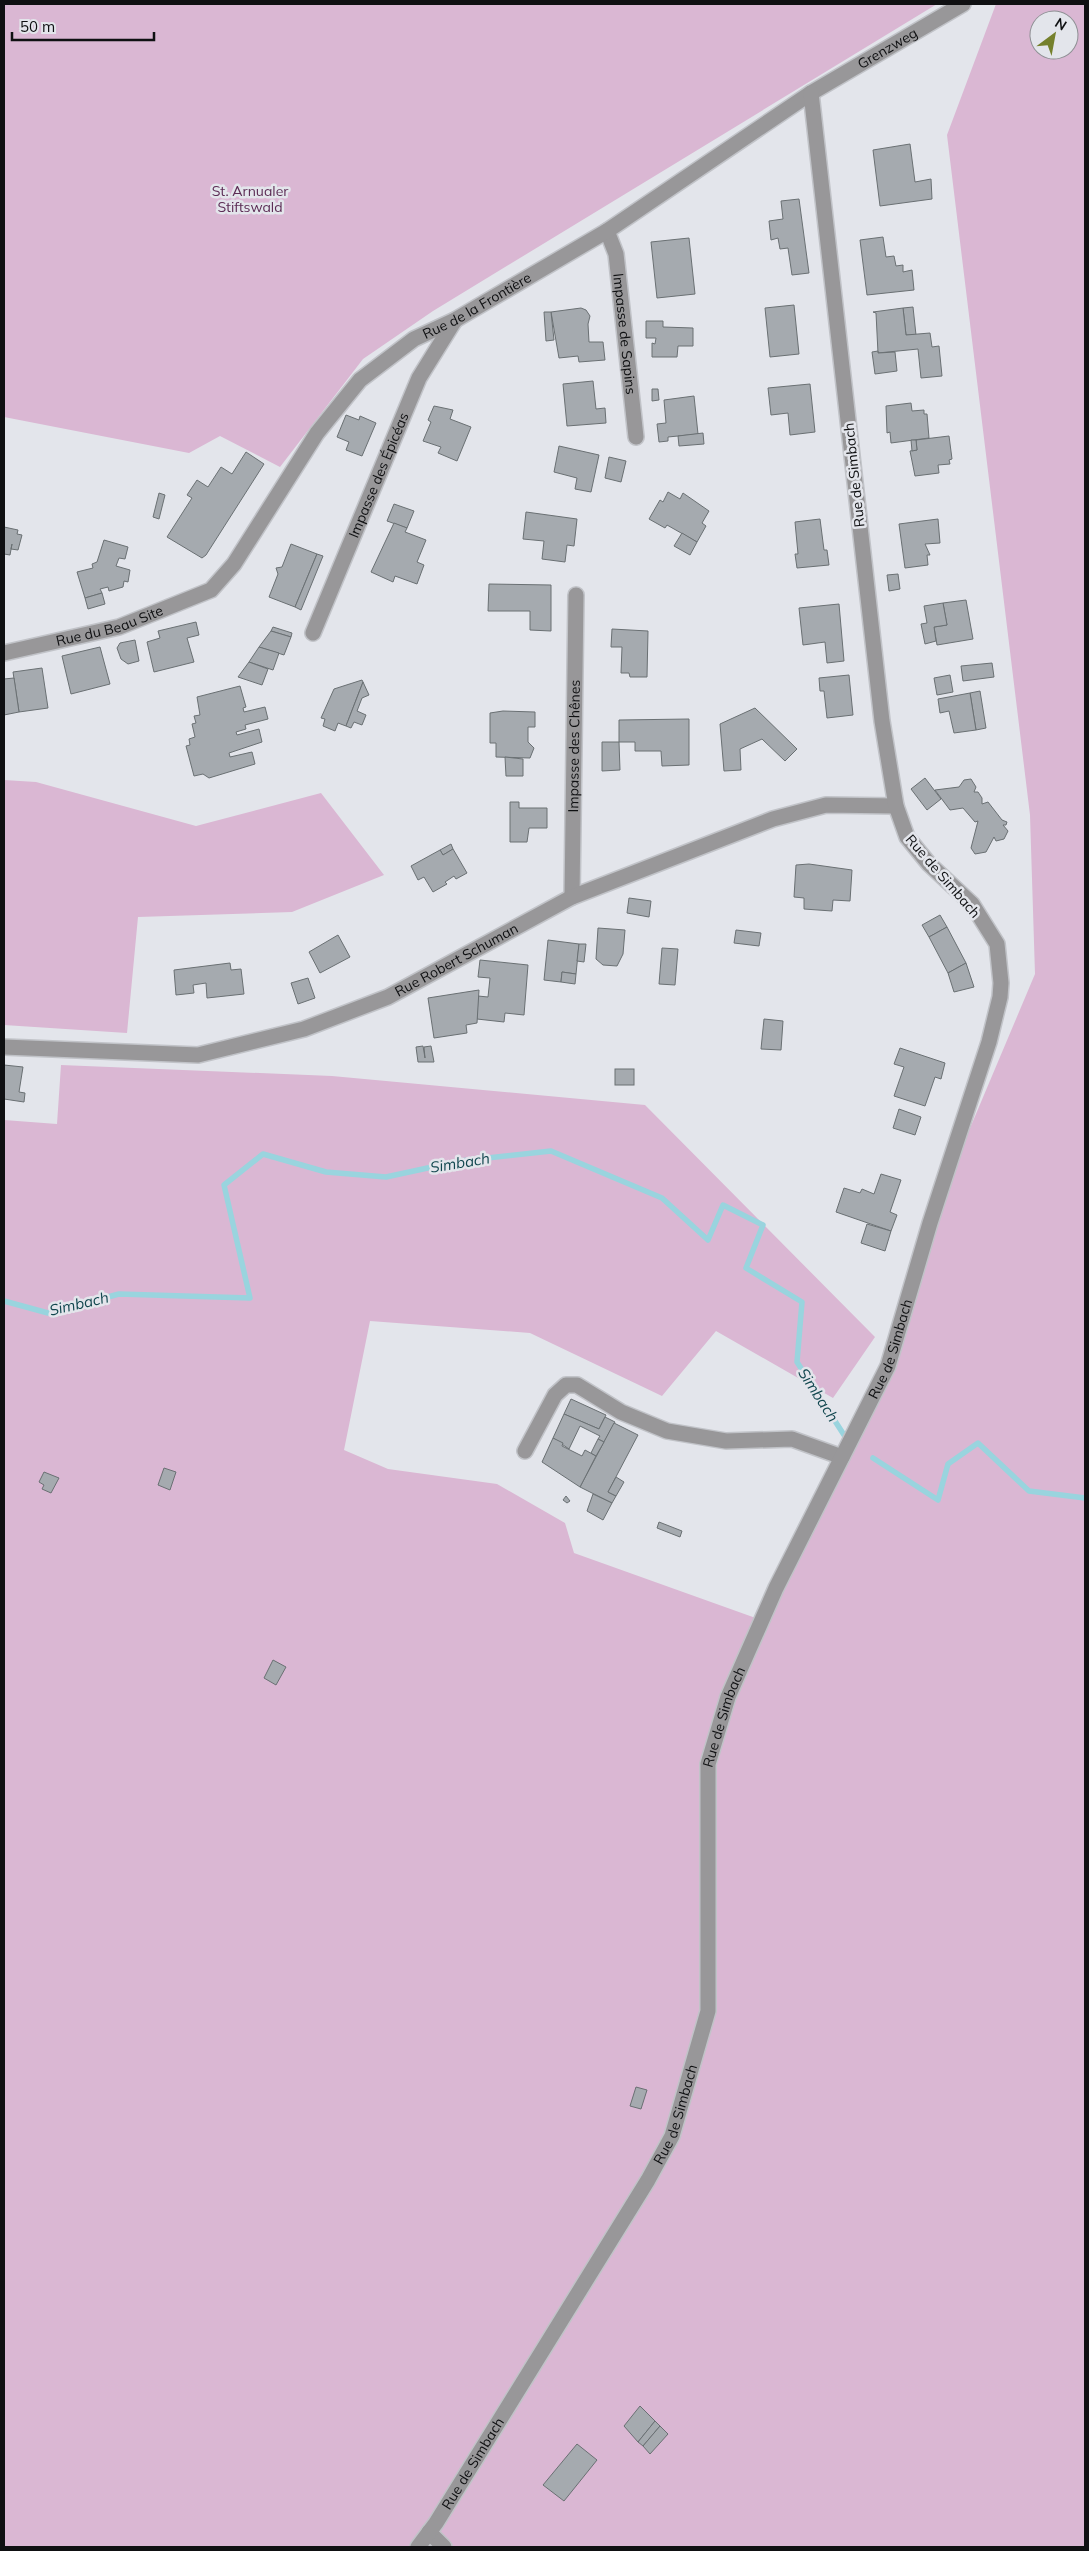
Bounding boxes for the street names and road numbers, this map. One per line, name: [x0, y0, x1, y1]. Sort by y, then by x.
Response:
street label: Grenzweg: [854, 24, 921, 73]
street label: Rue de la Frontière: [420, 268, 534, 343]
street label: Impasse de Sapins: [609, 272, 640, 395]
street label: Impasse des Épicéas: [345, 410, 413, 541]
street label: Rue de Simbach: [840, 422, 868, 528]
street label: Rue du Beau Site: [54, 601, 166, 650]
street label: Impasse des Chênes: [564, 679, 584, 813]
street label: Rue de Simbach: [902, 830, 984, 922]
street label: Rue Robert Schuman: [392, 919, 521, 1001]
street label: Rue de Simbach: [864, 1297, 916, 1402]
street label: Rue de Simbach: [699, 1664, 749, 1769]
street label: Rue de Simbach: [649, 2062, 701, 2167]
street label: Rue de Simbach: [438, 2414, 508, 2513]

